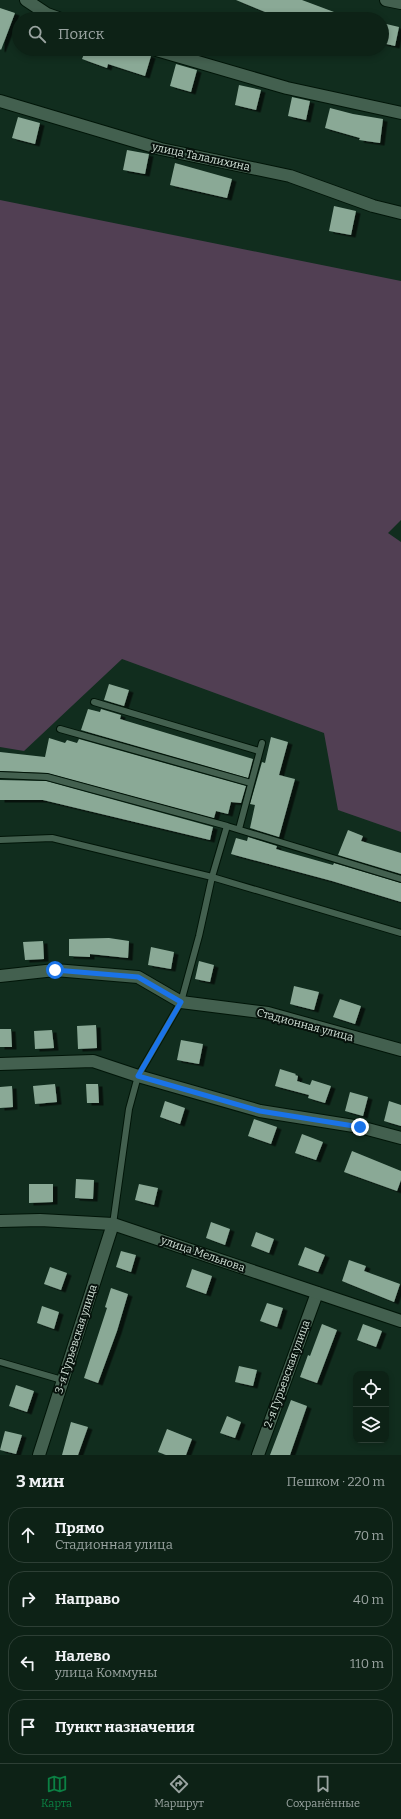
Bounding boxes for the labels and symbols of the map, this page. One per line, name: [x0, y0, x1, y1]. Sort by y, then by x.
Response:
street label: улица Талалихина: [150, 140, 251, 174]
route start: [46, 961, 64, 979]
street label: Стадионная улица: [255, 1006, 355, 1044]
route end: [351, 1118, 369, 1136]
street label: улица Мельнова: [158, 1233, 247, 1274]
street label: 3-я Гурьевская улица: [52, 1283, 100, 1395]
street label: 2-я Гурьевская улица: [261, 1318, 313, 1430]

